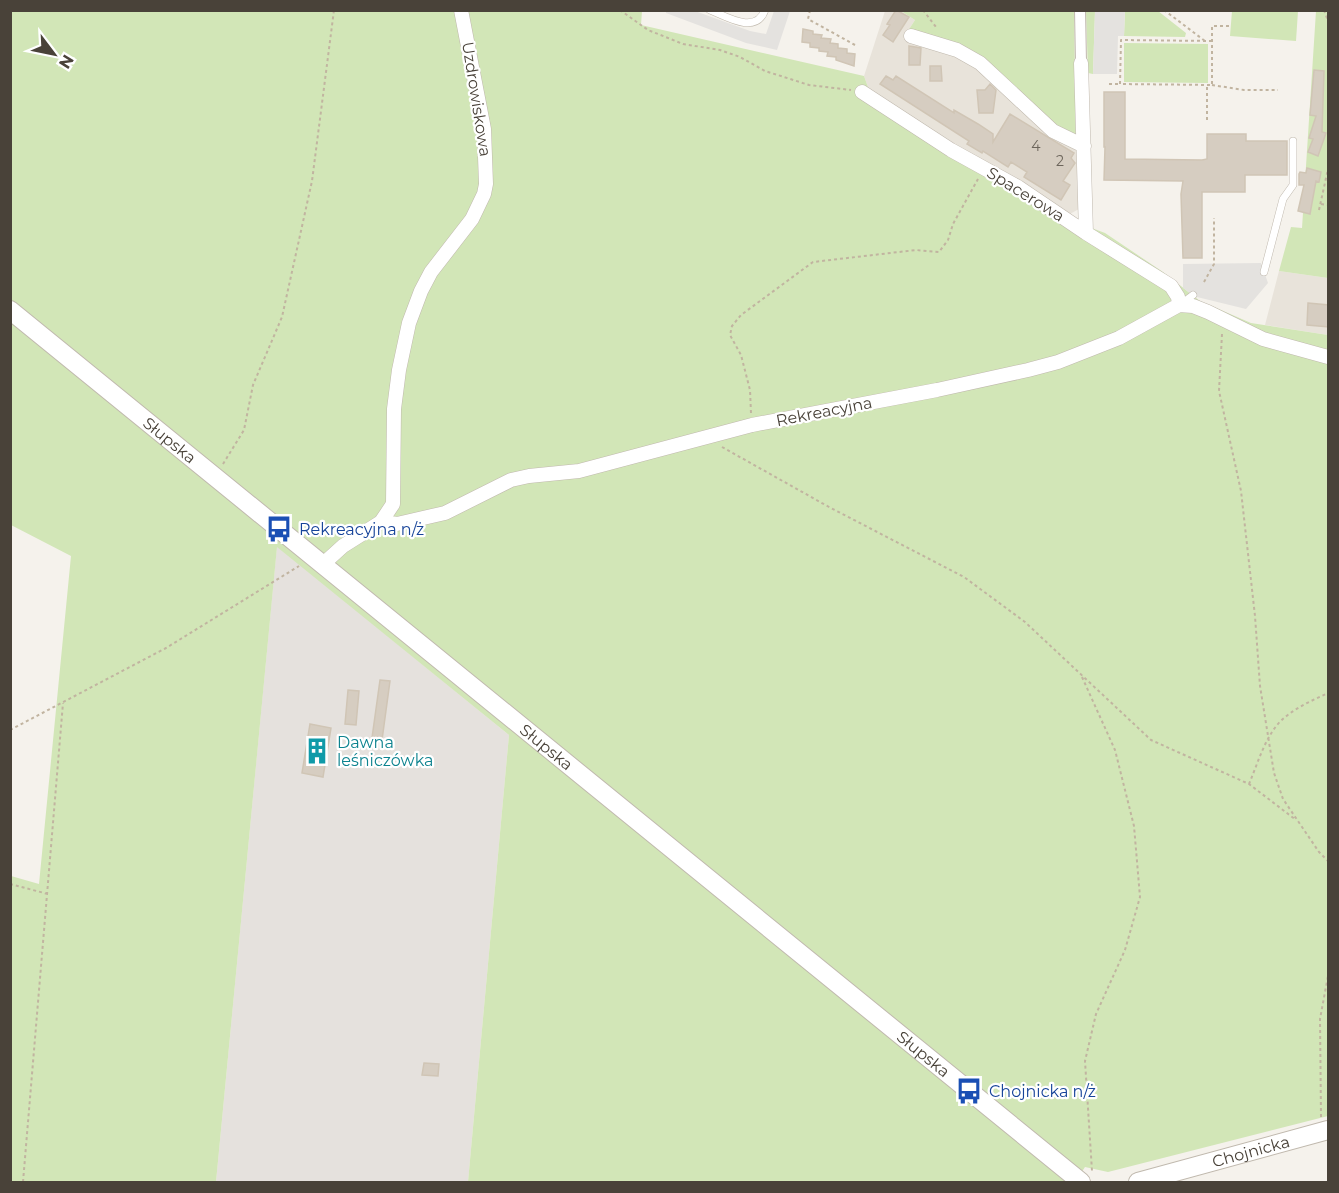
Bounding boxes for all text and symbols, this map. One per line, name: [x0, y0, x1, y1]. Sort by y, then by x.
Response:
north arrow: [24, 24, 84, 84]
street label: Uzdrowiskowa: [458, 40, 495, 158]
text: N: [55, 51, 78, 72]
house number: 4: [1031, 137, 1041, 155]
house number: 2: [1056, 152, 1064, 170]
street label: Spacerowa: [983, 163, 1068, 226]
street label: Rekreacyjna: [774, 393, 874, 430]
street label: Słupska: [139, 413, 200, 468]
bus stop icon: Rekreacyjna n/ż: [264, 514, 294, 544]
place label: Rekreacyjna n/ż: [299, 520, 424, 539]
street label: Słupska: [516, 720, 577, 774]
place label: Dawna leśniczówka: [337, 733, 434, 770]
building icon: Dawna leśniczówka: [302, 736, 332, 766]
street label: Słupska: [893, 1027, 953, 1081]
bus stop icon: Chojnicka n/ż: [954, 1076, 984, 1106]
place label: Chojnicka n/ż: [989, 1082, 1096, 1101]
street label: Chojnicka: [1210, 1132, 1292, 1171]

